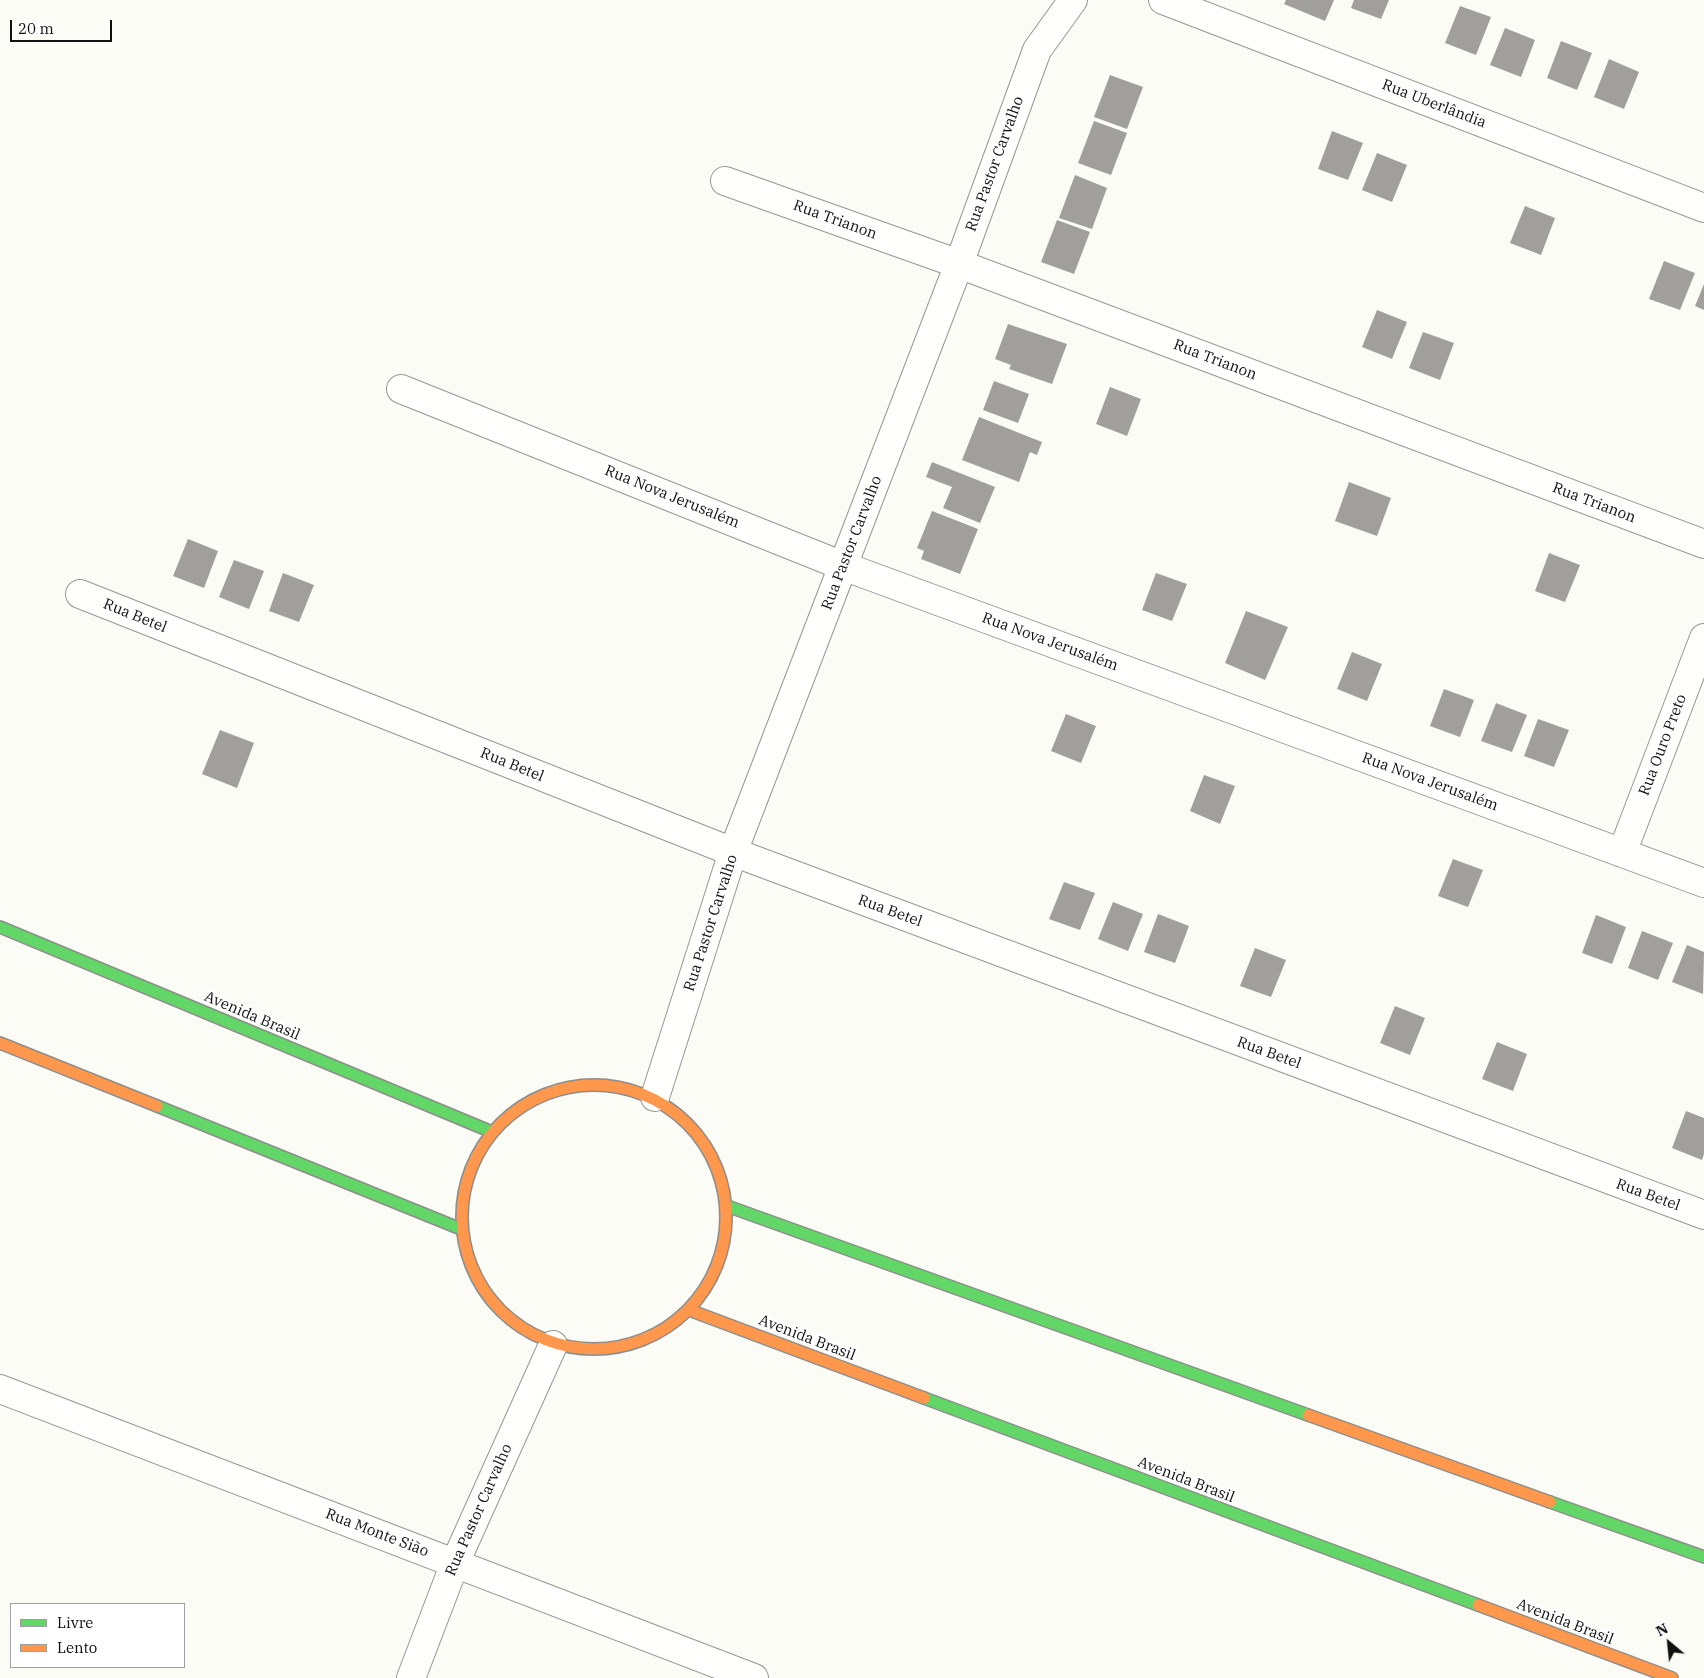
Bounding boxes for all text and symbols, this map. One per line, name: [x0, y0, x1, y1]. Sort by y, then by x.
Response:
scale bar: [12, 10, 115, 42]
text: 20 m: [18, 19, 54, 38]
street label: Rua Uberlândia: [1379, 76, 1489, 132]
street label: Rua Pastor Carvalho: [962, 94, 1028, 234]
street label: Rua Trianon: [791, 197, 879, 243]
street label: Rua Trianon: [1171, 336, 1259, 384]
street label: Rua Nova Jerusalém: [602, 462, 742, 532]
street label: Rua Pastor Carvalho: [818, 473, 886, 613]
street label: Rua Trianon: [1550, 479, 1638, 527]
street label: Rua Betel: [101, 595, 169, 637]
street label: Rua Nova Jerusalém: [979, 609, 1121, 675]
street label: Rua Ouro Preto: [1635, 692, 1691, 798]
street label: Rua Betel: [478, 744, 546, 786]
street label: Rua Nova Jerusalém: [1359, 749, 1501, 815]
street label: Rua Pastor Carvalho: [680, 852, 742, 994]
street label: Rua Betel: [855, 891, 925, 931]
street label: Avenida Brasil: [201, 988, 303, 1044]
street label: Rua Betel: [1234, 1033, 1304, 1073]
street label: Rua Betel: [1613, 1175, 1683, 1215]
street label: Avenida Brasil: [756, 1311, 858, 1365]
street label: Rua Pastor Carvalho: [442, 1441, 516, 1579]
street label: Avenida Brasil: [1135, 1453, 1237, 1507]
street label: Rua Monte Sião: [323, 1505, 431, 1561]
street label: Avenida Brasil: [1514, 1595, 1616, 1649]
legend: [10, 1603, 185, 1668]
text: Livre: [57, 1613, 93, 1632]
north arrow: [1644, 1618, 1694, 1668]
text: N: [1653, 1619, 1671, 1640]
text: Lento: [57, 1638, 97, 1657]

